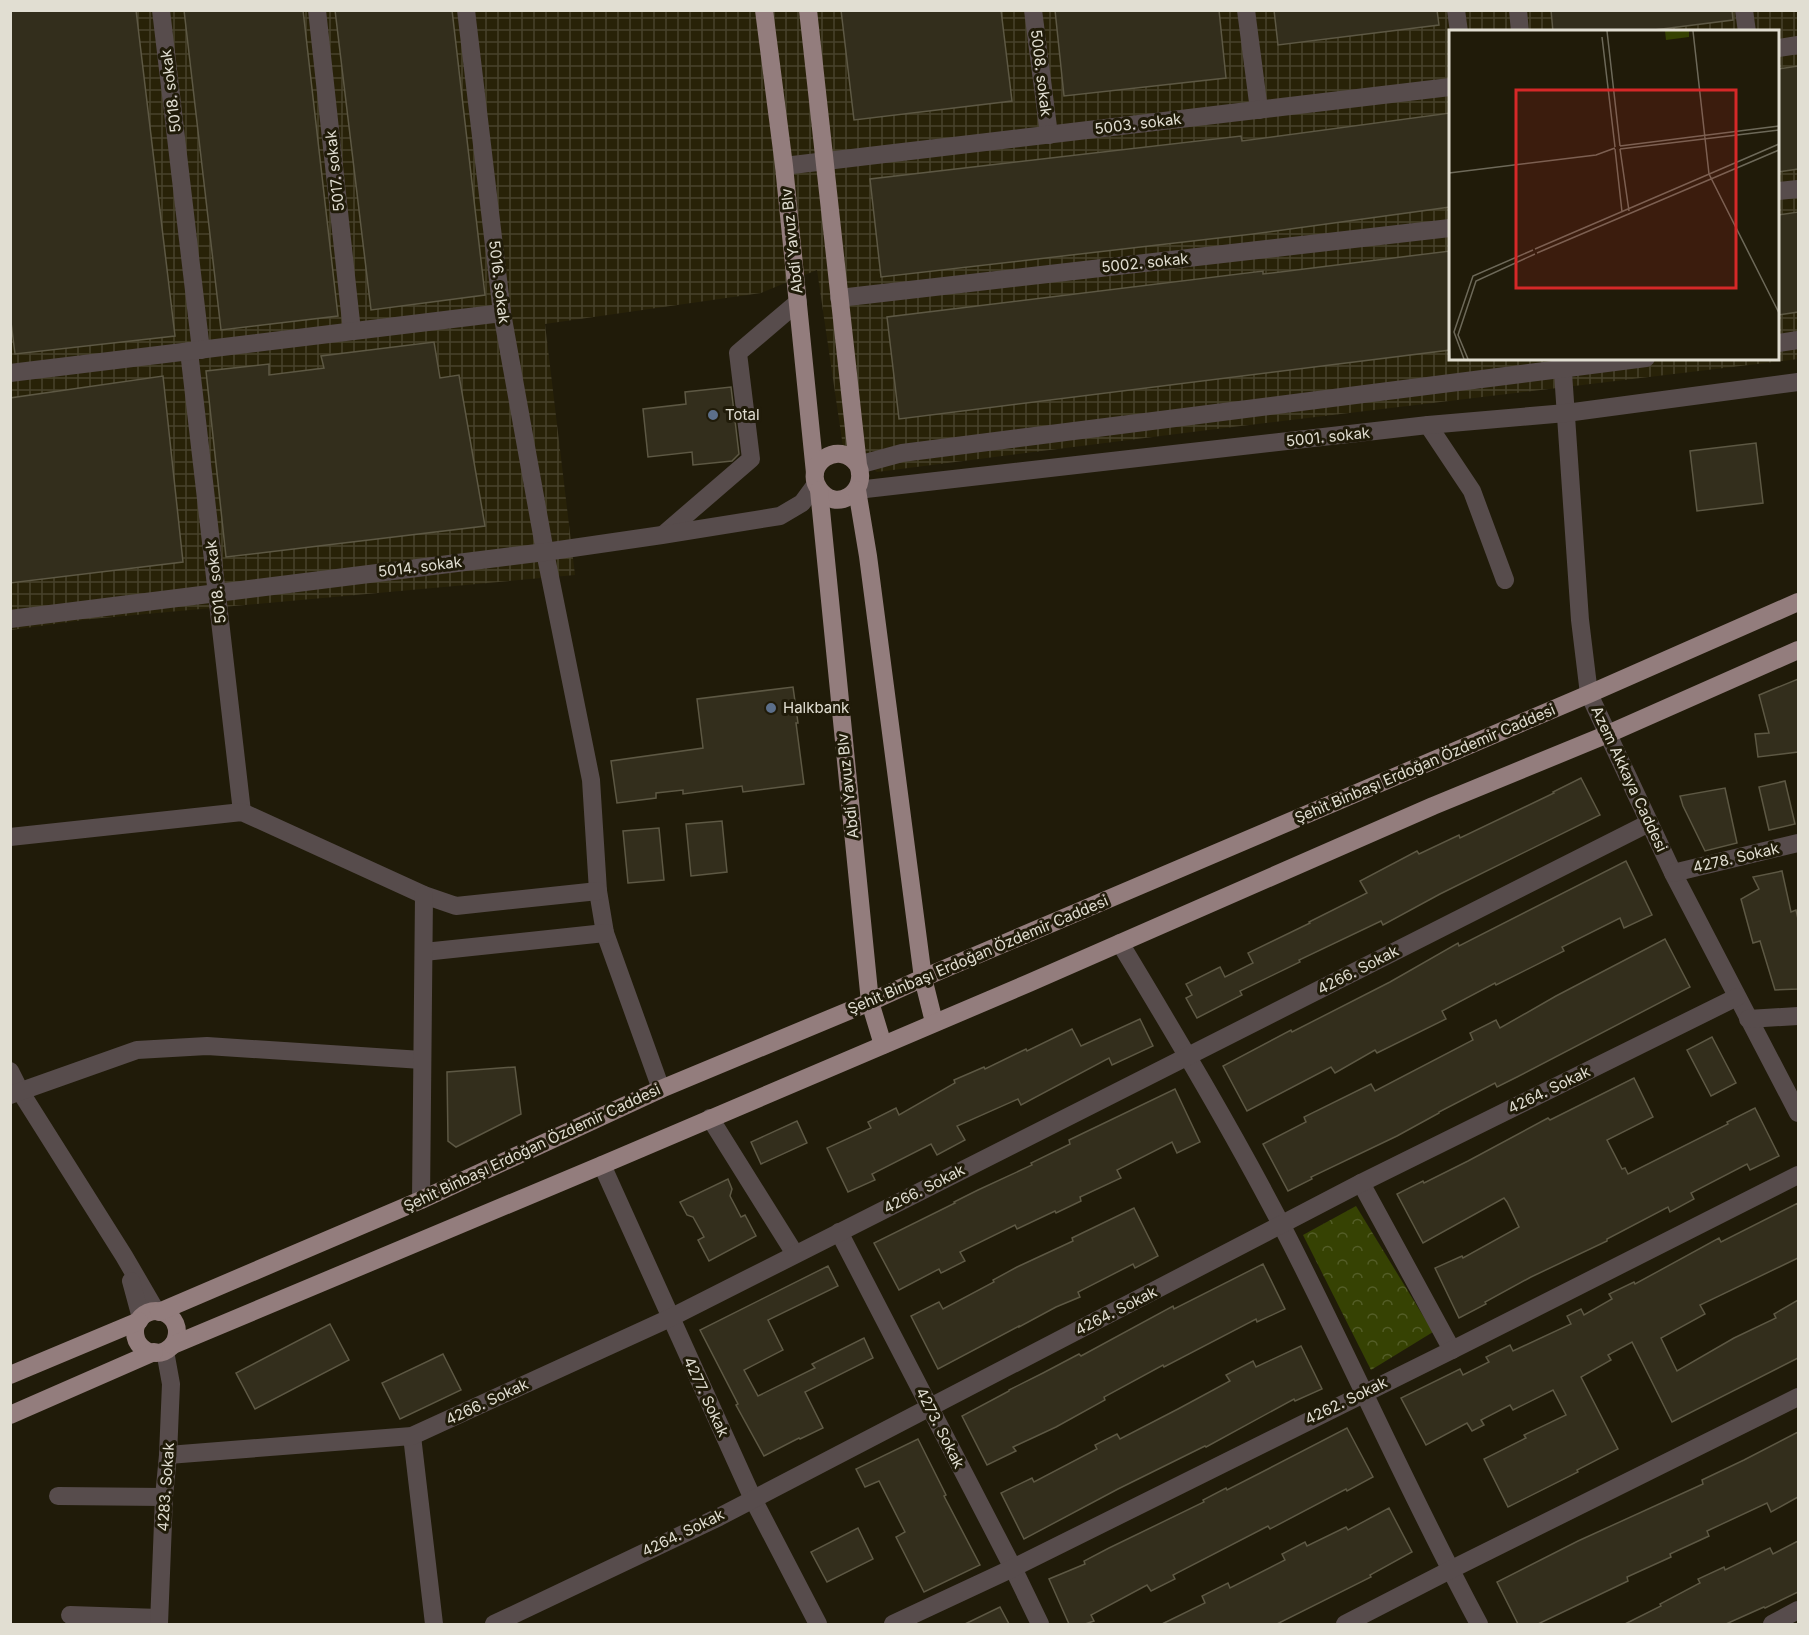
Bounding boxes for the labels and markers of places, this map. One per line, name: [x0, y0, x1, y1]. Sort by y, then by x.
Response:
place label: Total: [725, 405, 760, 424]
marker: Total: [706, 408, 720, 422]
place label: Halkbank: [783, 698, 850, 717]
marker: Halkbank: [764, 701, 778, 715]

